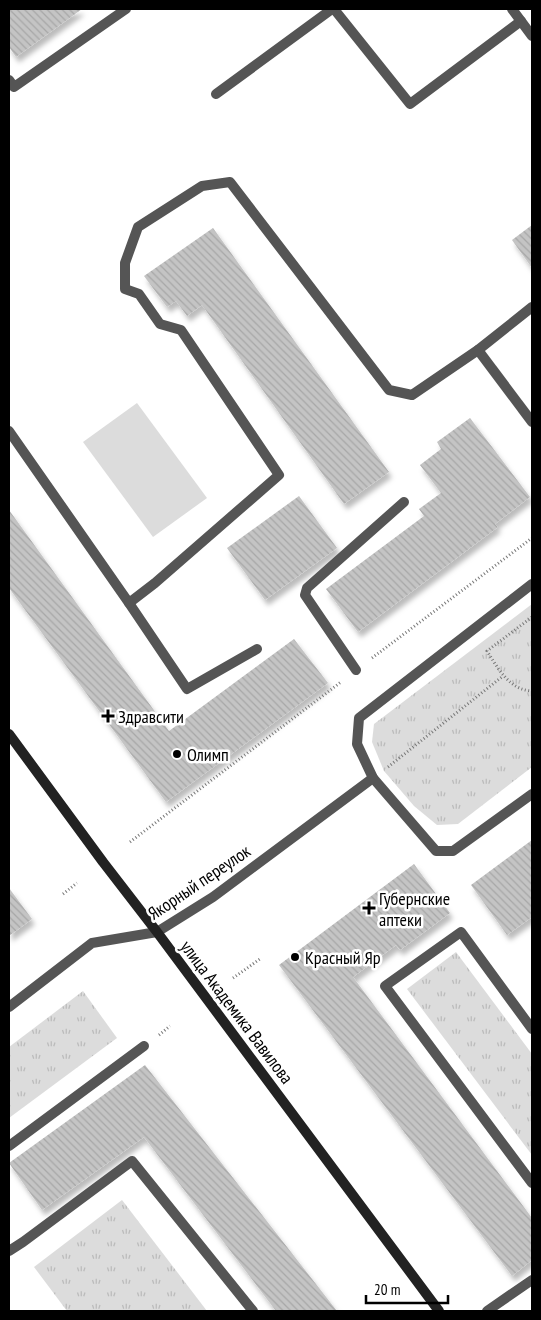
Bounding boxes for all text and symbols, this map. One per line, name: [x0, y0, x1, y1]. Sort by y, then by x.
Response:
place label: Здравсити: [118, 705, 184, 728]
marker: Здравсити: [102, 710, 114, 722]
place label: Олимп: [187, 743, 229, 766]
marker: Олимп: [171, 748, 183, 760]
street label: Якорный переулок: [143, 839, 255, 925]
place label: Губернские аптеки: [379, 887, 450, 931]
marker: Губернские аптеки: [363, 902, 375, 914]
street label: улица Академика Вавилова: [175, 936, 299, 1088]
place label: Красный Яр: [305, 946, 381, 969]
marker: Красный Яр: [289, 951, 301, 963]
scale bar: [366, 1272, 448, 1304]
text: 20 m: [374, 1280, 400, 1299]

